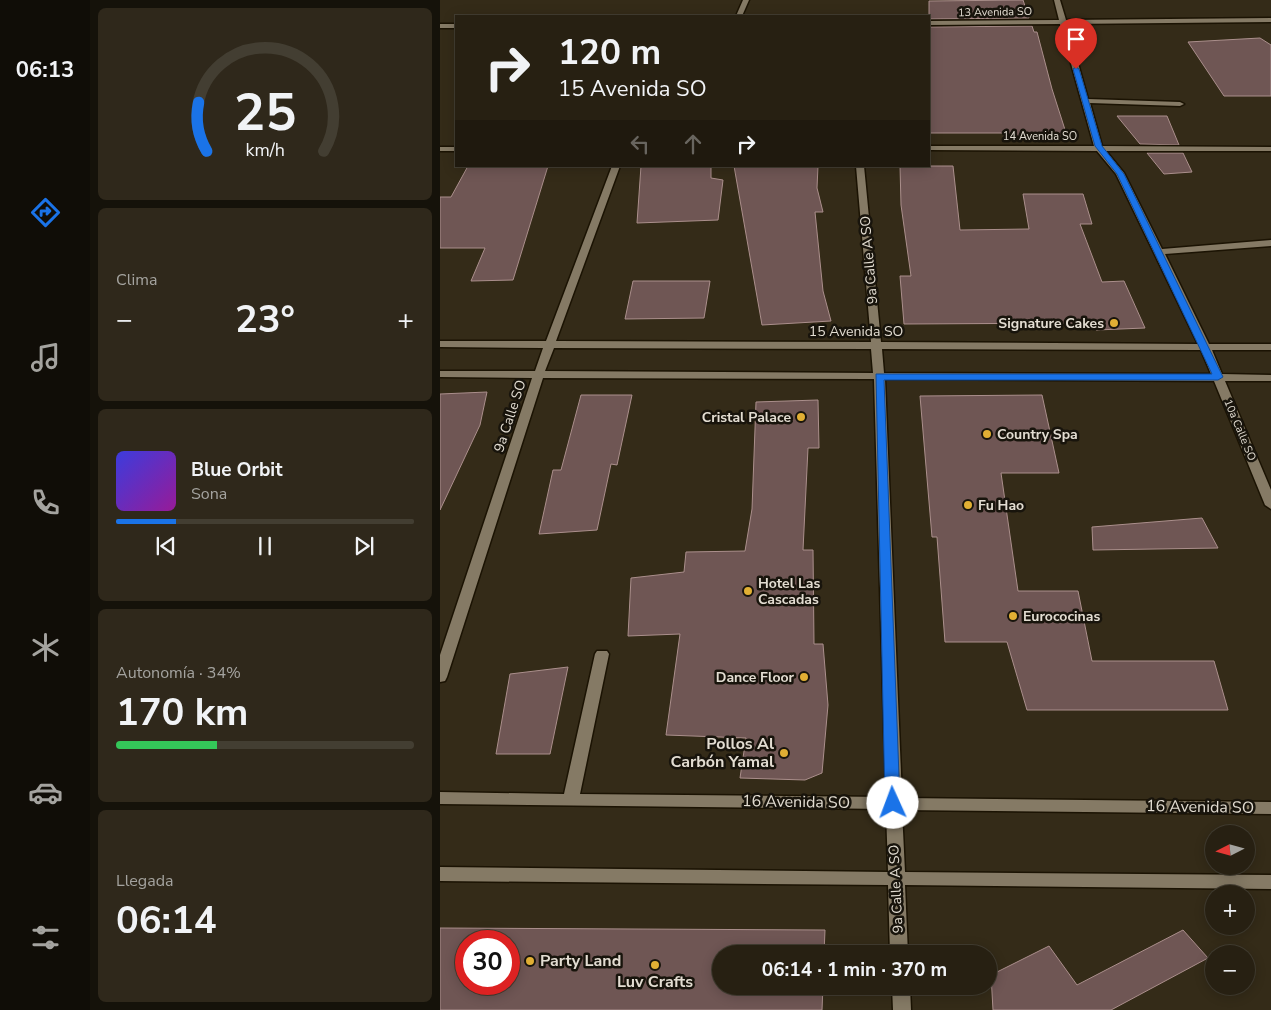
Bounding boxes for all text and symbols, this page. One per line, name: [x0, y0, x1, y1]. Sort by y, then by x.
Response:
street label: 13 Avenida SO: [958, 4, 1032, 20]
pin: [1055, 18, 1097, 69]
icon: arrive: [1062, 25, 1090, 53]
text: 120 m: [558, 29, 661, 76]
icon: right: [475, 35, 540, 100]
text: 06:13: [16, 55, 74, 85]
text: 15 Avenida SO: [558, 74, 707, 104]
text: 25: [234, 77, 296, 148]
street label: 14 Avenida SO: [1003, 129, 1077, 144]
icon: left: [626, 130, 654, 158]
icon: ahead: [679, 130, 707, 158]
icon: right: [732, 130, 760, 158]
text: km/h: [245, 138, 285, 162]
icon: directions: [28, 195, 63, 230]
street label: 9a Calle A SO: [856, 215, 882, 305]
text: Clima: [116, 269, 157, 291]
text: 23°: [235, 294, 295, 345]
text: −: [116, 301, 133, 339]
text: +: [397, 301, 414, 339]
place label: Signature Cakes: [998, 314, 1104, 333]
marker: Signature Cakes: [1108, 317, 1120, 329]
street label: 15 Avenida SO: [809, 322, 903, 341]
icon: music: [28, 340, 63, 375]
street label: 9a Calle SO: [489, 378, 531, 454]
street label: 10a Calle SO: [1220, 397, 1260, 463]
place label: Cristal Palace: [702, 408, 791, 427]
marker: Cristal Palace: [795, 411, 807, 423]
place label: Country Spa: [997, 425, 1078, 444]
marker: Country Spa: [981, 428, 993, 440]
text: Blue Orbit: [191, 457, 282, 483]
text: Sona: [191, 483, 227, 505]
icon: phone: [28, 485, 63, 520]
place label: Fu Hao: [978, 496, 1024, 515]
marker: Fu Hao: [962, 499, 974, 511]
icon: previous: [152, 532, 180, 560]
icon: pause: [251, 532, 279, 560]
icon: next: [350, 532, 378, 560]
place label: Hotel Las Cascadas: [758, 574, 820, 609]
marker: Hotel Las Cascadas: [742, 585, 754, 597]
place label: Eurococinas: [1023, 607, 1100, 626]
marker: Eurococinas: [1007, 610, 1019, 622]
icon: climate: [28, 630, 63, 665]
text: Autonomía · 34%: [116, 662, 241, 684]
place label: Dance Floor: [716, 668, 795, 687]
marker: Dance Floor: [798, 671, 810, 683]
text: 170 km: [116, 687, 248, 738]
place label: Pollos Al Carbón Yamal: [671, 733, 774, 773]
marker: Pollos Al Carbón Yamal: [778, 747, 790, 759]
icon: car: [28, 775, 63, 810]
position arrow: [866, 776, 918, 828]
street label: 16 Avenida SO: [742, 790, 850, 814]
street label: 16 Avenida SO: [1146, 795, 1254, 819]
north arrow: [1205, 825, 1255, 875]
map controls: [1205, 825, 1255, 995]
street label: 9a Calle A SO: [884, 844, 908, 934]
text: Llegada: [116, 870, 174, 892]
button: +: [1205, 885, 1255, 935]
text: 06:14: [116, 895, 217, 946]
icon: filters: [28, 920, 63, 955]
speed limit sign: 30: [455, 930, 520, 995]
button: −: [1205, 945, 1255, 995]
place label: Party Land: [540, 950, 621, 972]
marker: Party Land: [524, 955, 536, 967]
text: 06:14 · 1 min · 370 m: [762, 957, 947, 983]
marker: Luv Crafts: [649, 959, 661, 971]
place label: Luv Crafts: [617, 971, 693, 993]

